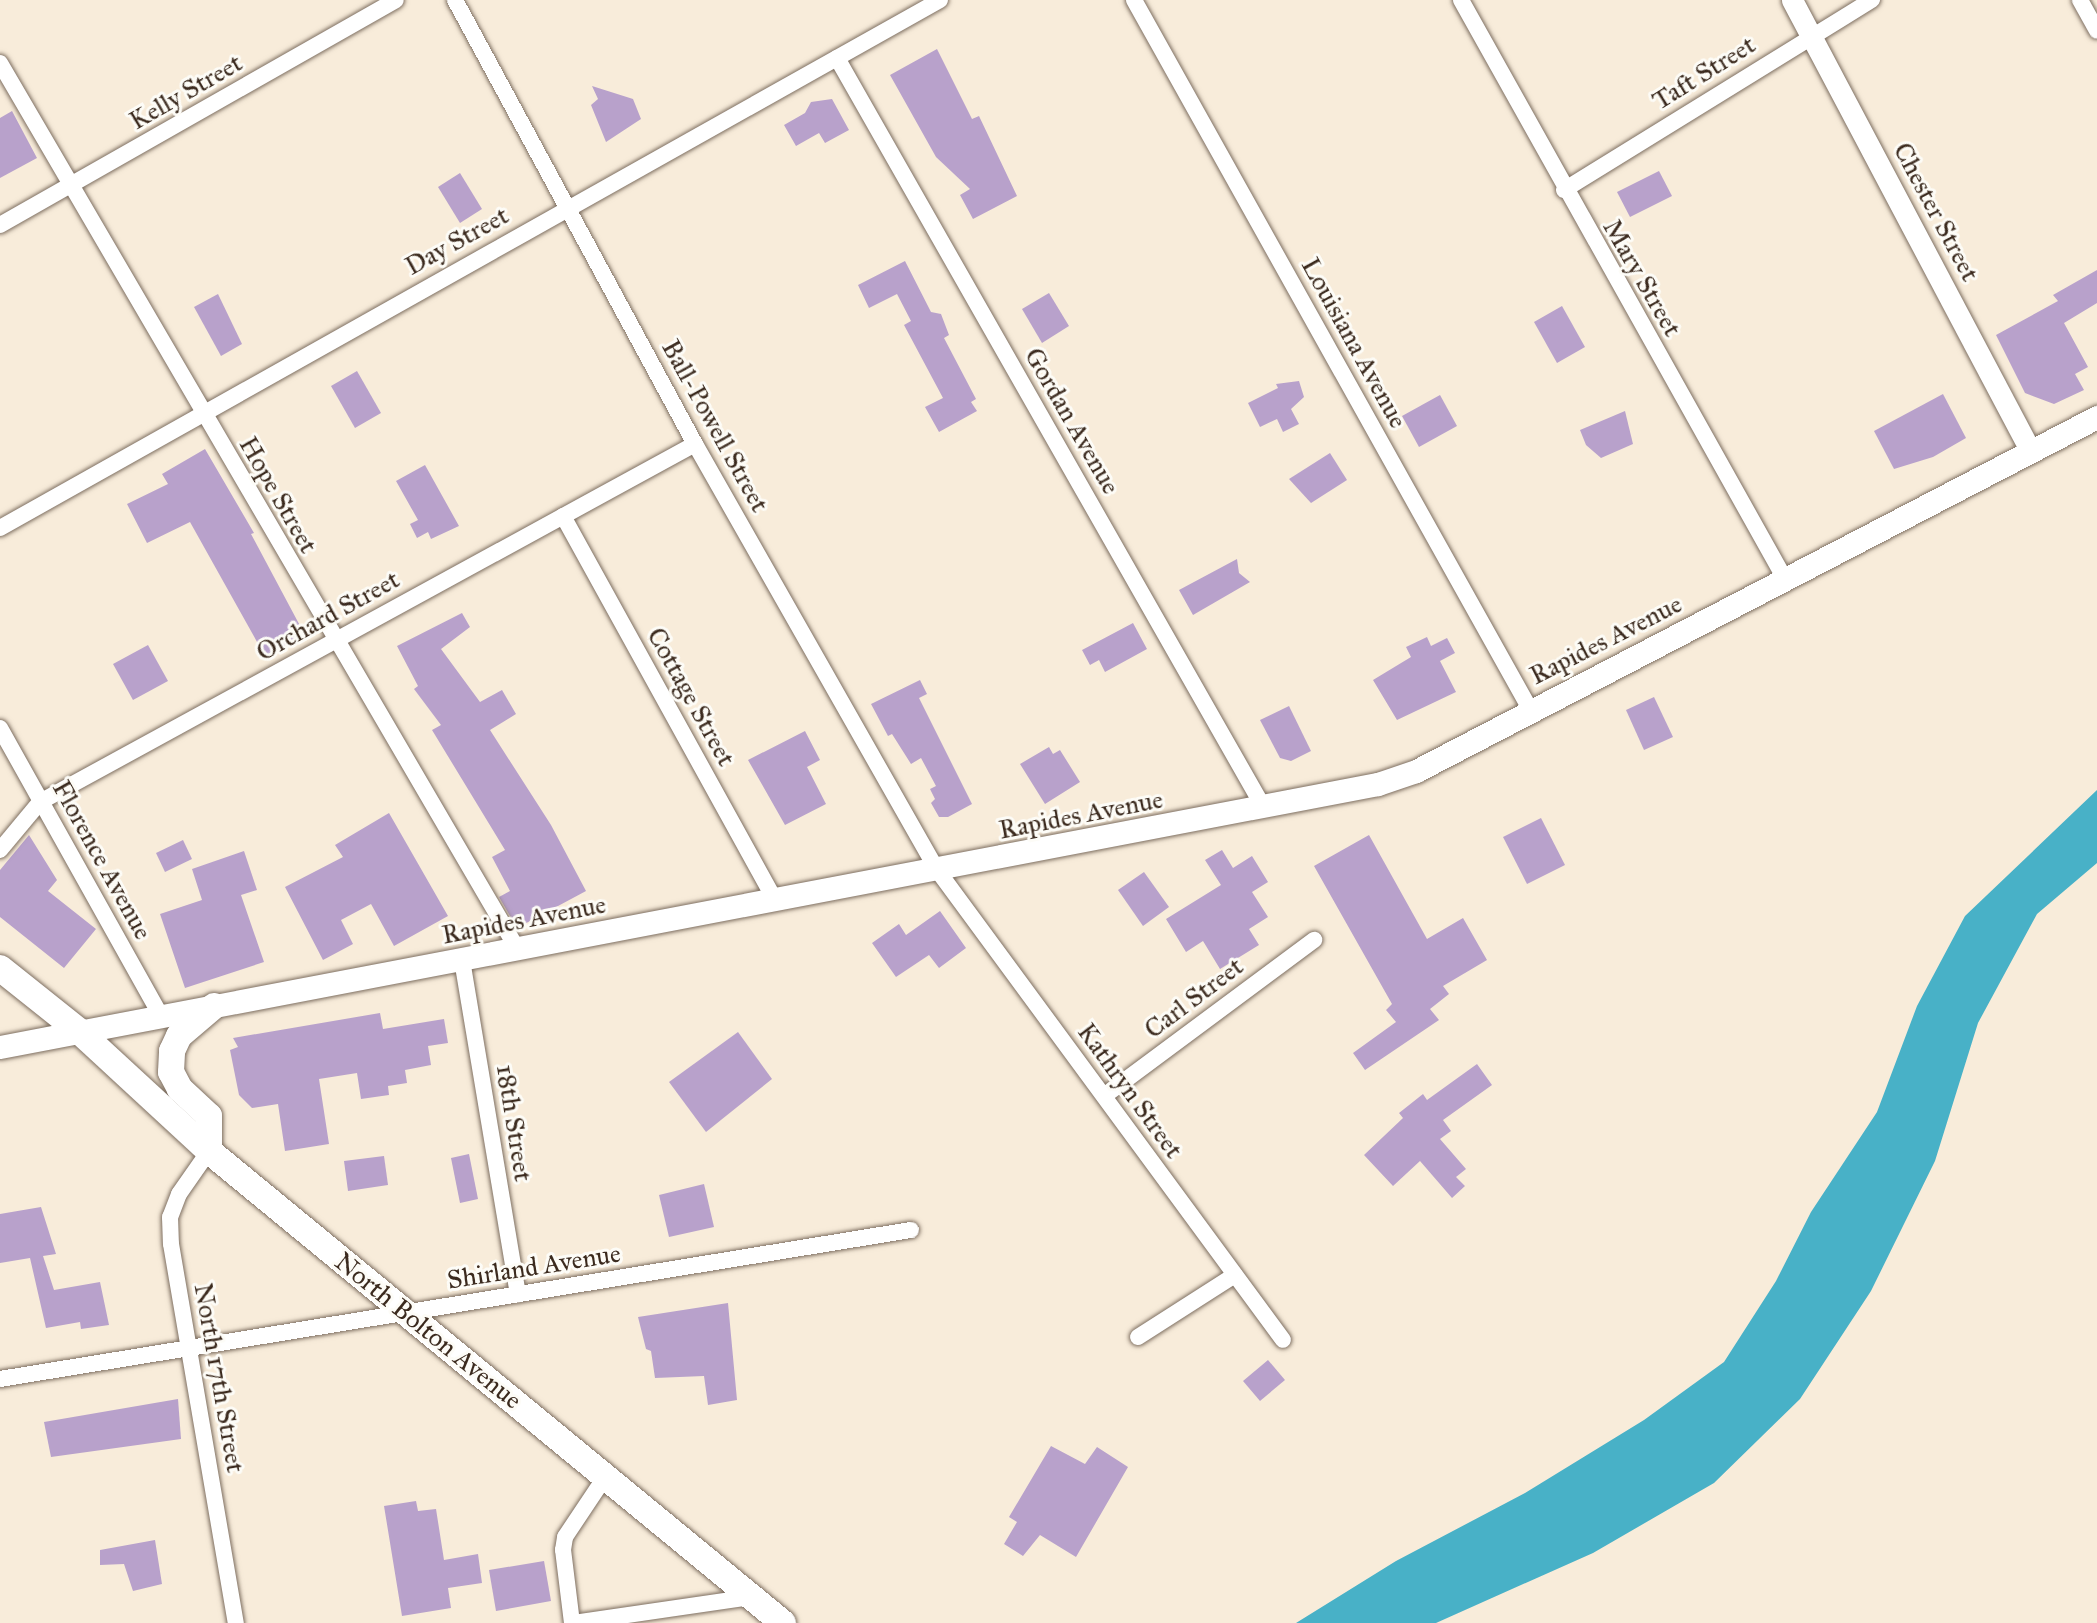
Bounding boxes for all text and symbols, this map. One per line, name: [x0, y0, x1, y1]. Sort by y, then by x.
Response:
street label: Taft Street: [1647, 29, 1761, 117]
street label: Kelly Street: [124, 47, 248, 137]
street label: Chester Street: [1886, 137, 1986, 287]
street label: Day Street: [400, 200, 514, 282]
street label: Mary Street: [1596, 214, 1688, 342]
street label: Louisiana Avenue: [1294, 252, 1414, 434]
street label: Ball-Powell Street: [655, 334, 775, 518]
street label: Gordan Avenue: [1018, 342, 1126, 500]
street label: Hope Street: [232, 431, 324, 559]
street label: Orchard Street: [251, 564, 405, 668]
street label: Rapides Avenue: [1525, 588, 1687, 692]
street label: Cottage Street: [640, 622, 742, 772]
street label: Florence Avenue: [45, 775, 159, 945]
street label: Rapides Avenue: [996, 784, 1166, 846]
street label: Rapides Avenue: [439, 889, 609, 951]
street label: Carl Street: [1138, 951, 1250, 1045]
street label: Kathryn Street: [1071, 1017, 1189, 1165]
street label: 18th Street: [489, 1062, 539, 1184]
street label: Shirland Avenue: [445, 1238, 623, 1296]
street label: North Bolton Avenue: [328, 1246, 528, 1416]
street label: North 17th Street: [187, 1281, 251, 1475]

